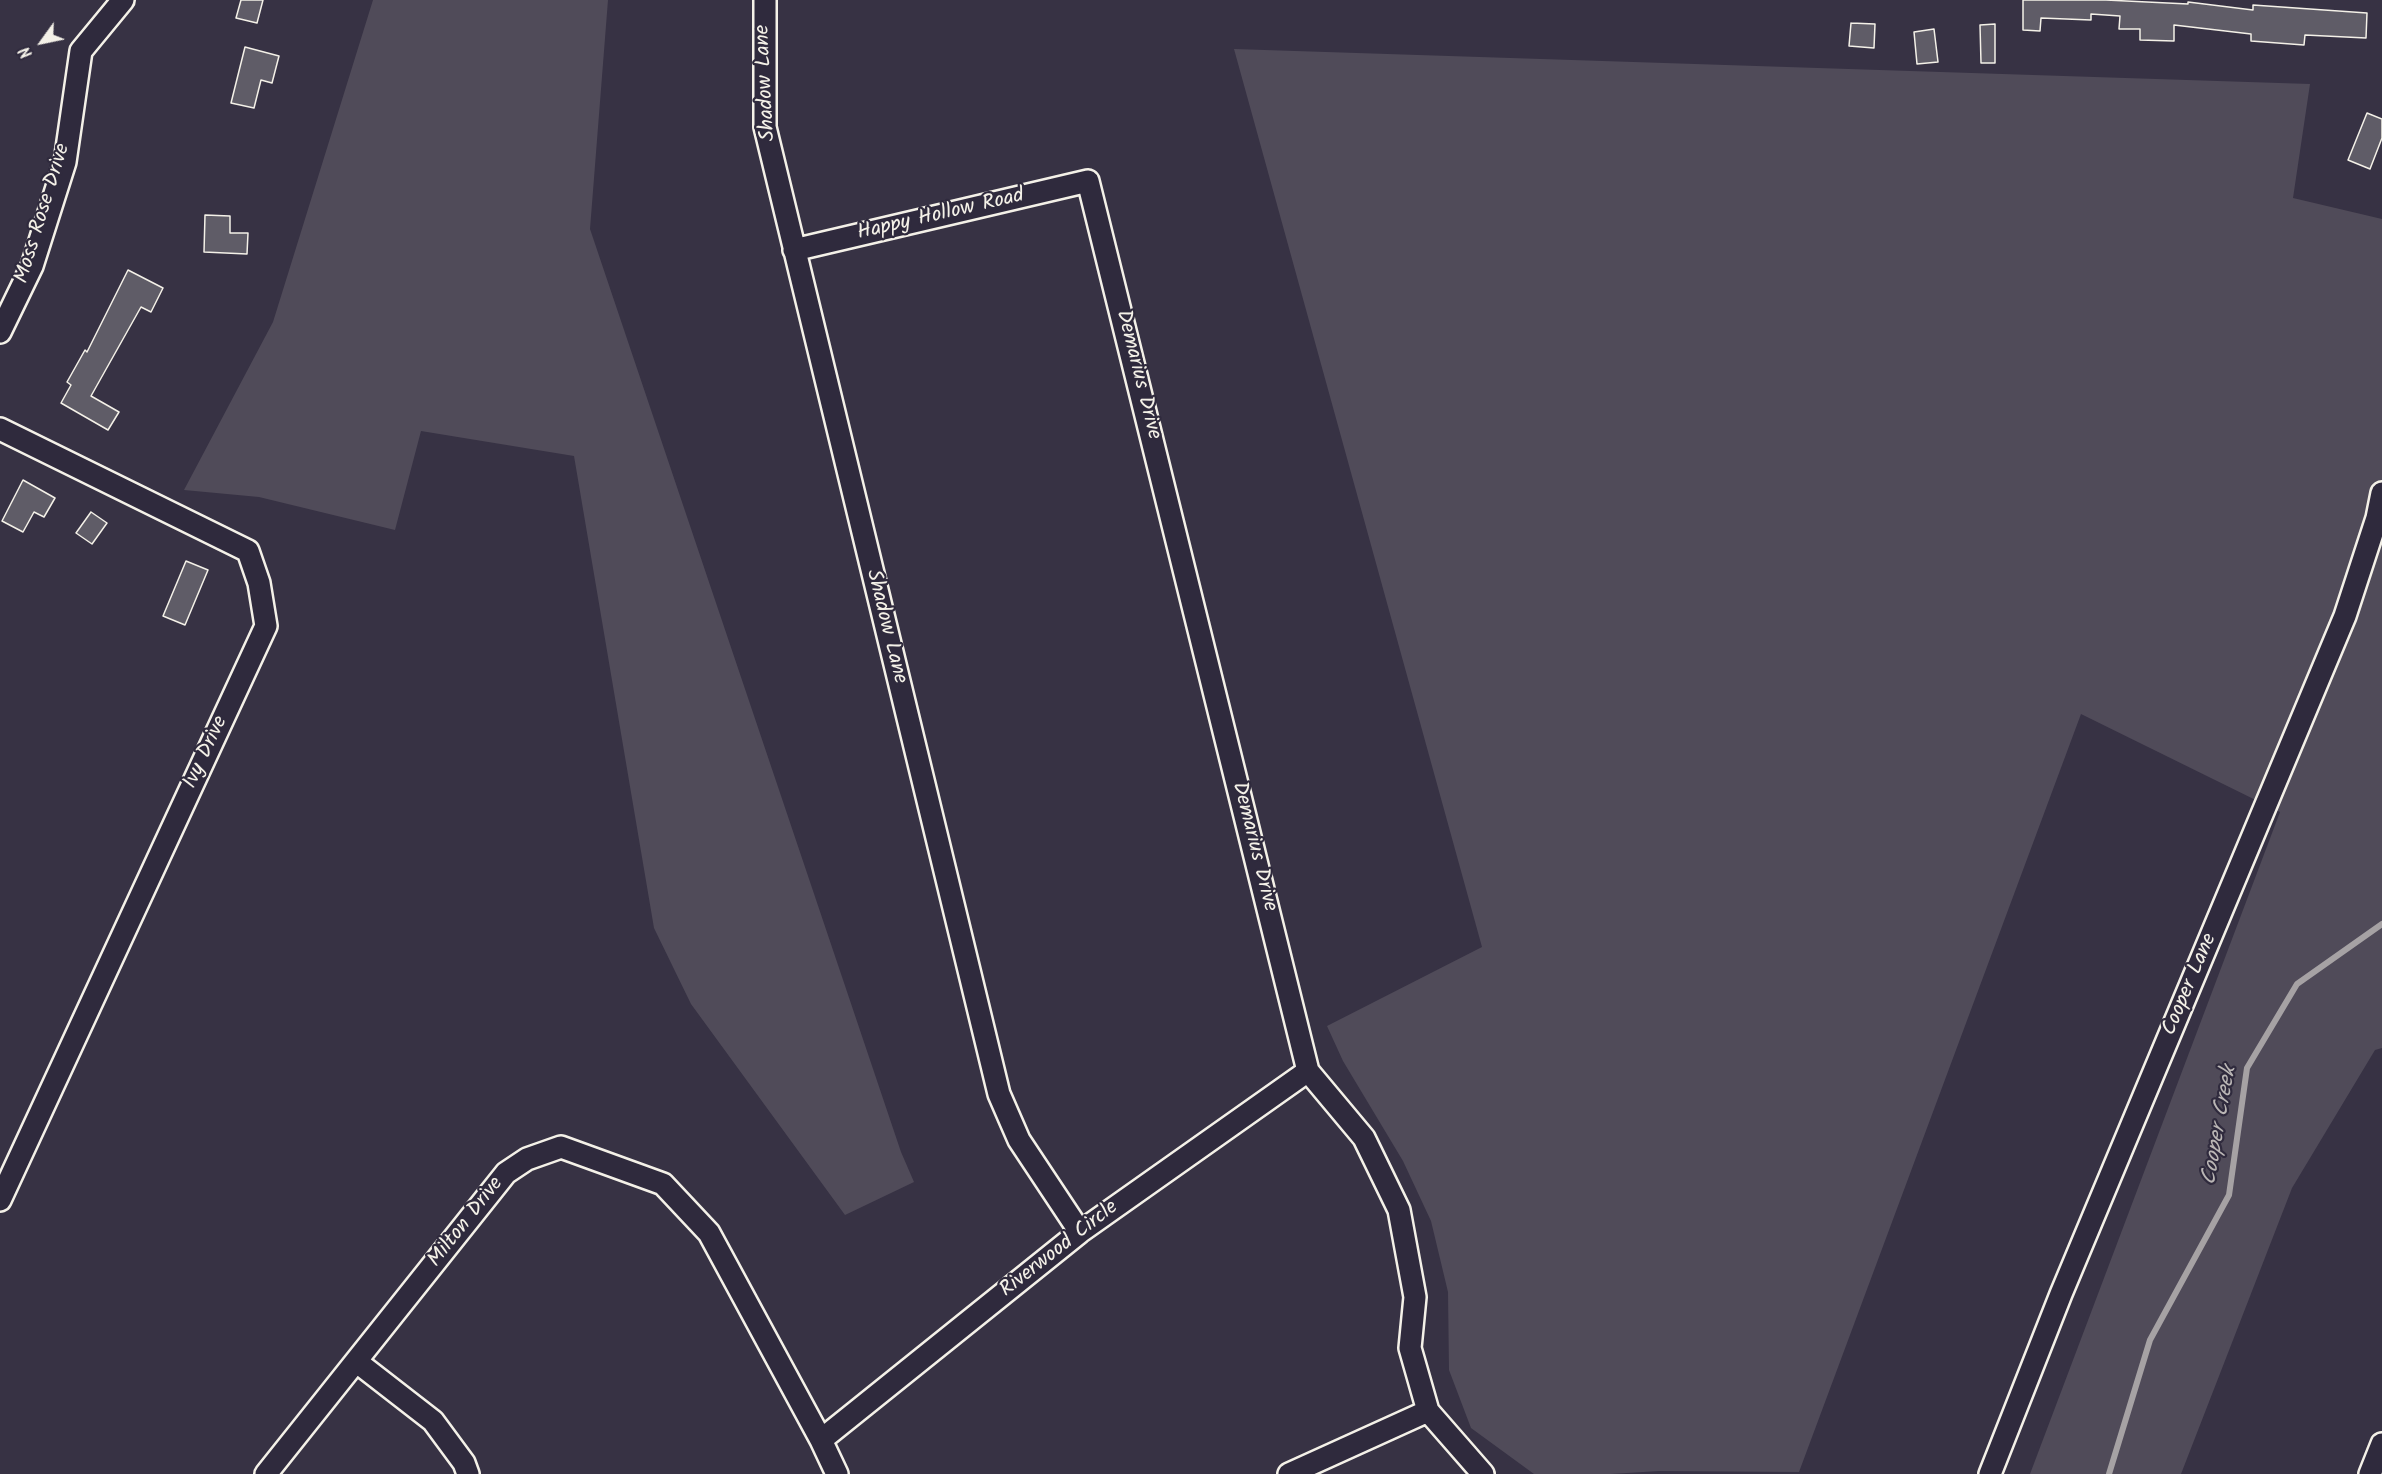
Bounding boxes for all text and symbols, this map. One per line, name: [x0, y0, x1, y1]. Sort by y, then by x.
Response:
north arrow: [12, 12, 72, 72]
street label: Shadow Lane: [751, 24, 783, 142]
text: N: [13, 41, 40, 63]
street label: Moss Rose Drive: [11, 141, 77, 287]
street label: Happy Hollow Road: [855, 185, 1027, 247]
street label: Demarius Drive: [1109, 308, 1165, 442]
street label: Shadow Lane: [859, 567, 911, 687]
street label: Ivy Drive: [179, 713, 235, 793]
street label: Demarius Drive: [1225, 780, 1281, 914]
street label: Cooper Lane: [2158, 930, 2224, 1040]
water label: Cooper Creek: [2198, 1065, 2244, 1187]
street label: Milton Drive: [424, 1173, 510, 1273]
street label: Riverwood Circle: [996, 1196, 1124, 1304]

